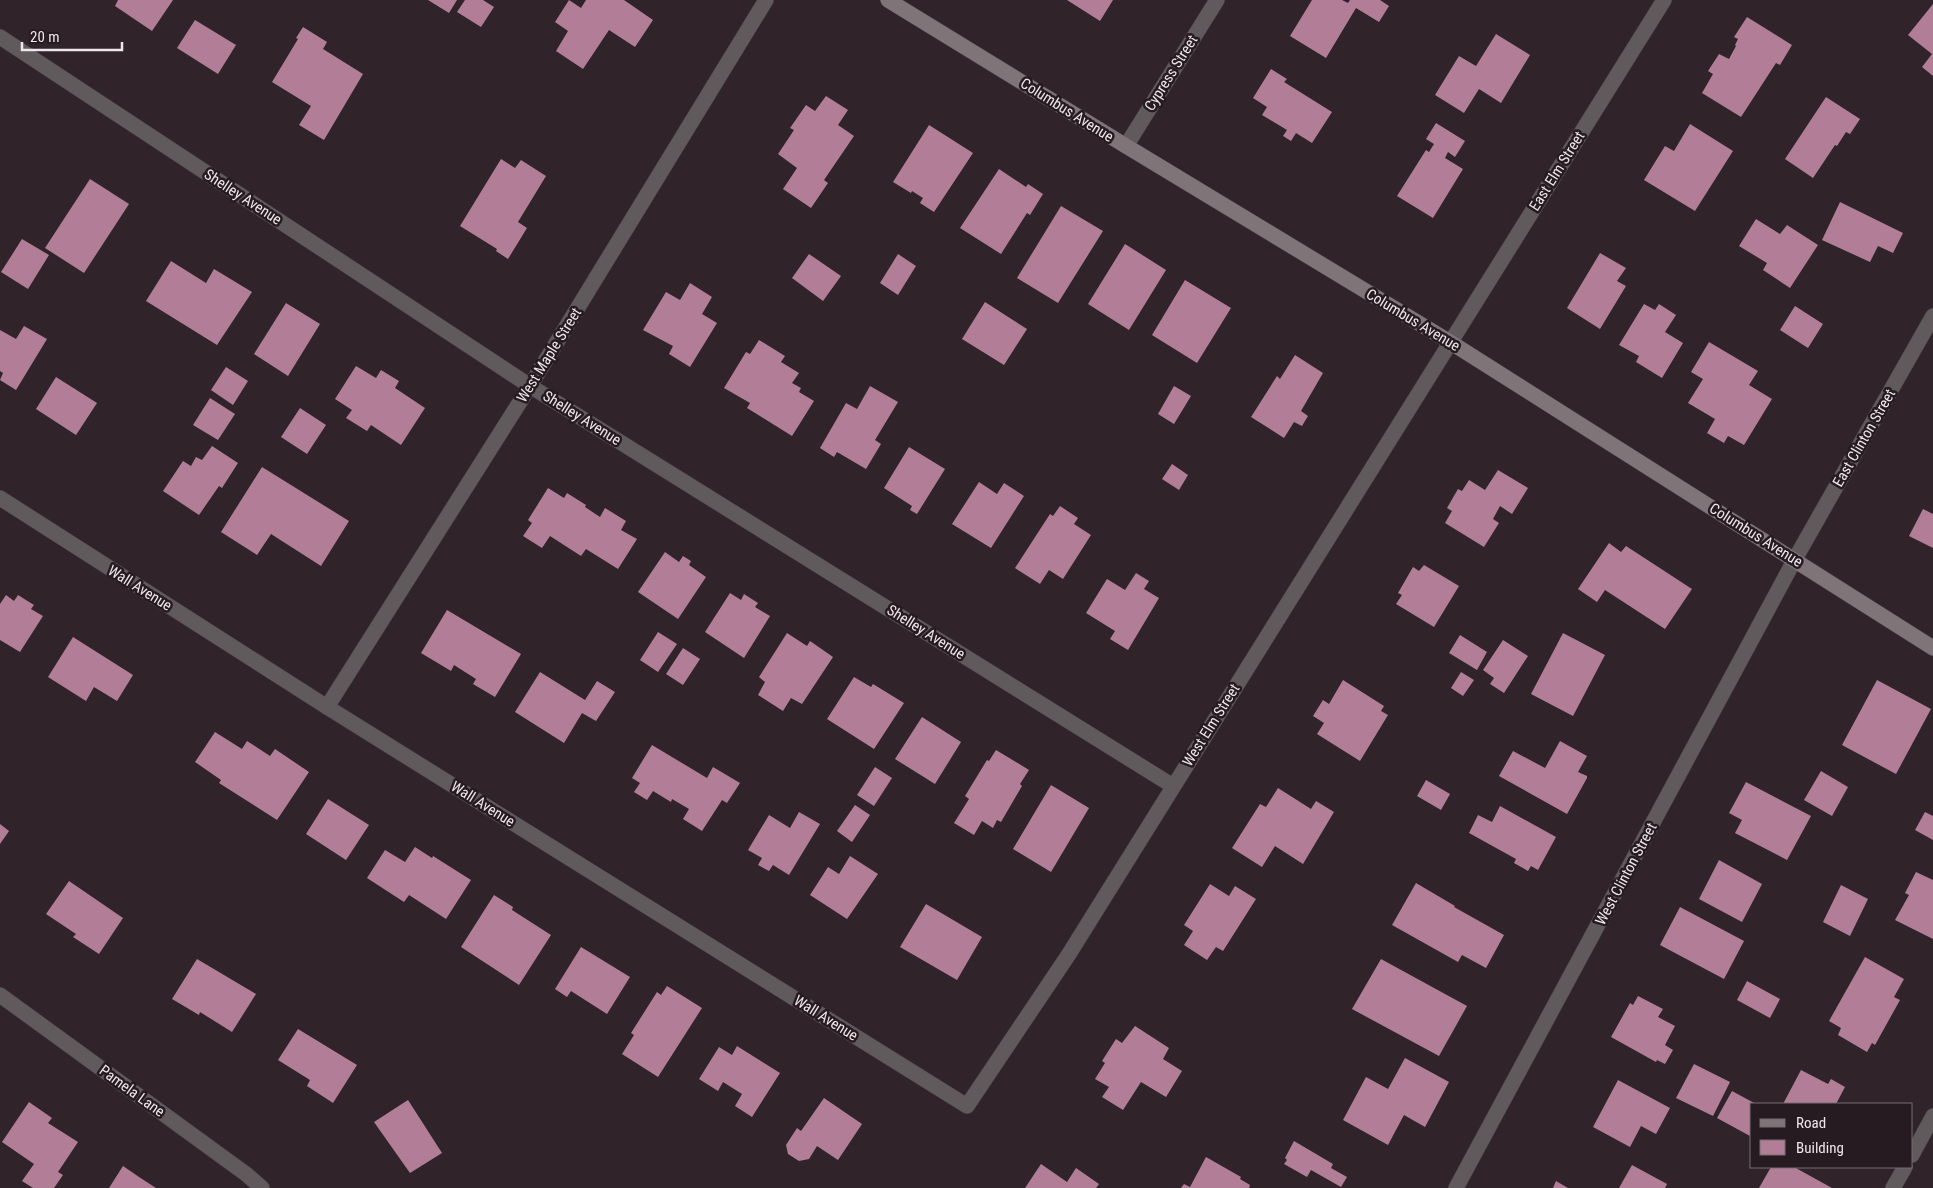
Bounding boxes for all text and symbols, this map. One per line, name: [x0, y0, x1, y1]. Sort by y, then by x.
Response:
scale bar: [22, 20, 122, 52]
text: 20 m: [30, 28, 60, 46]
street label: Cypress Street: [1141, 32, 1201, 114]
street label: Columbus Avenue: [1017, 74, 1117, 146]
street label: East Elm Street: [1525, 128, 1589, 214]
street label: Shelley Avenue: [201, 165, 285, 229]
street label: Columbus Avenue: [1363, 285, 1463, 355]
street label: West Maple Street: [513, 304, 585, 406]
street label: East Clinton Street: [1829, 386, 1899, 490]
street label: Shelley Avenue: [540, 387, 624, 449]
street label: Columbus Avenue: [1706, 499, 1806, 571]
street label: Wall Avenue: [105, 561, 175, 615]
street label: Shelley Avenue: [884, 601, 968, 663]
street label: West Elm Street: [1179, 680, 1243, 770]
street label: Wall Avenue: [448, 777, 518, 831]
street label: West Clinton Street: [1591, 820, 1661, 928]
street label: Wall Avenue: [791, 991, 861, 1045]
street label: Pamela Lane: [96, 1061, 168, 1121]
legend: [1750, 1103, 1913, 1168]
text: Road: [1796, 1114, 1826, 1132]
text: Building: [1796, 1139, 1844, 1157]

